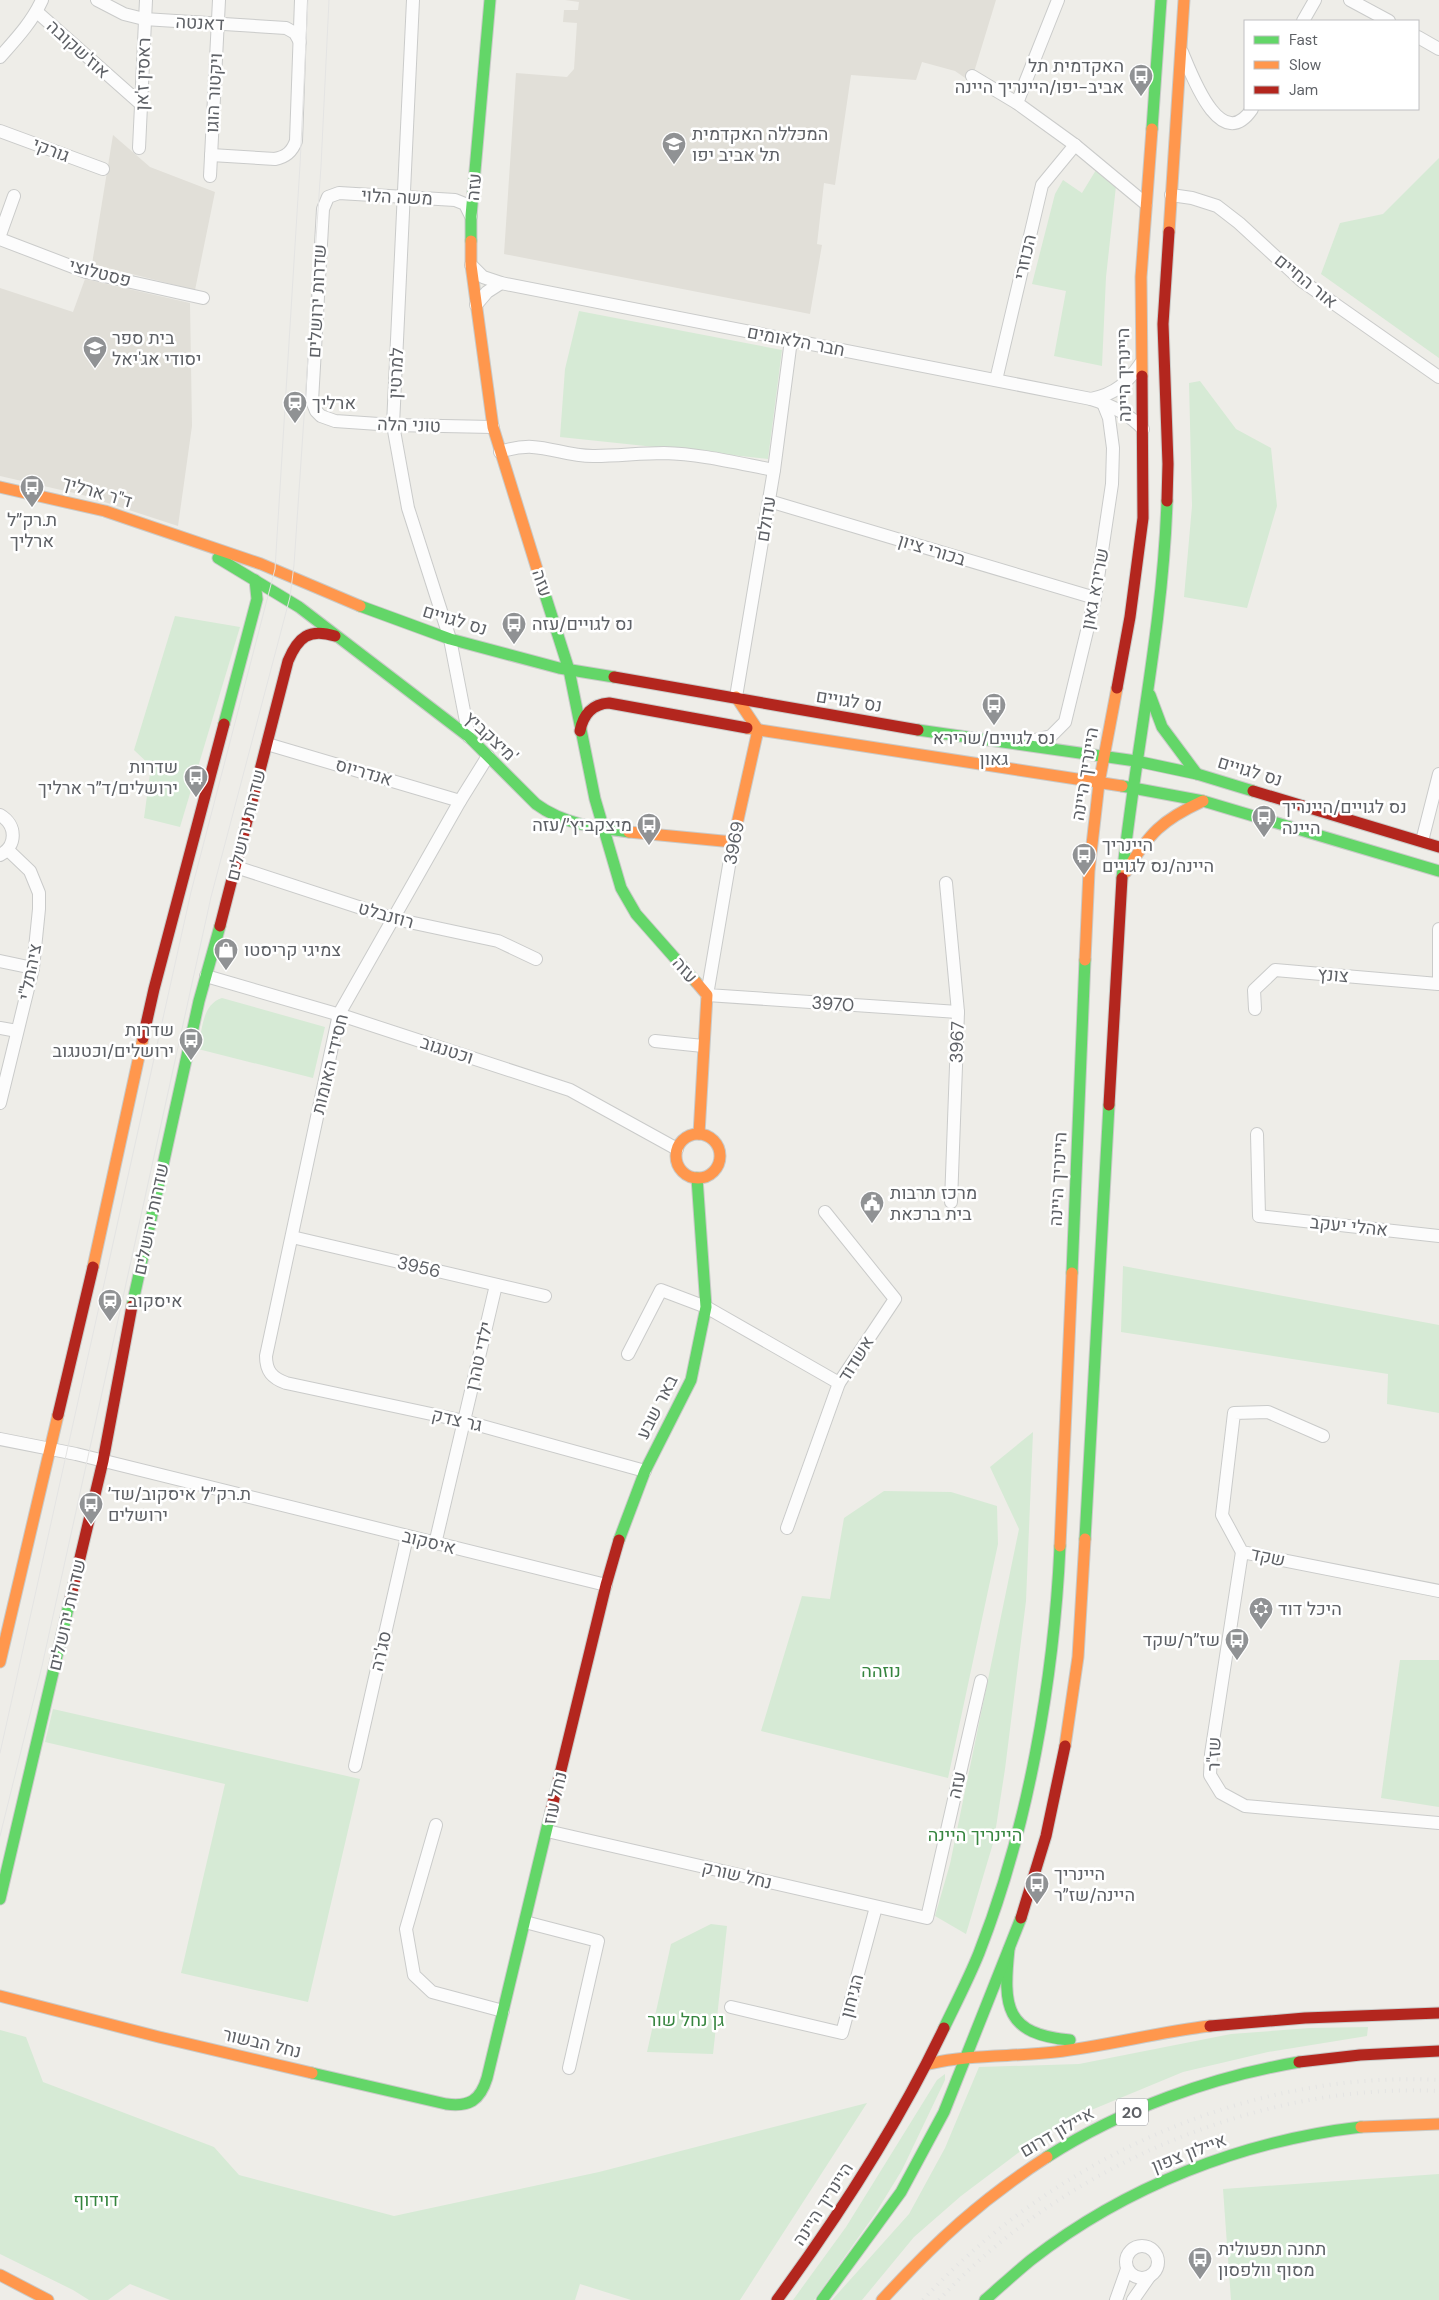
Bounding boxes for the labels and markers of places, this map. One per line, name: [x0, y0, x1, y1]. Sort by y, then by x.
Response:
place label: האקדמית תל אביב-יפו/היינריך היינה: [955, 54, 1124, 99]
bus stop icon: האקדמית תל אביב-יפו/היינריך היינה: [1128, 63, 1154, 97]
place label: המכללה האקדמית תל אביב יפו: [692, 122, 828, 167]
school or university icon: המכללה האקדמית תל אביב יפו: [661, 131, 687, 165]
place label: בית ספר יסודי אג'יאל: [112, 326, 201, 371]
school or university icon: בית ספר יסודי אג'יאל: [82, 335, 108, 369]
station icon: ארליך: [282, 390, 308, 424]
place label: ארליך: [312, 391, 356, 415]
bus stop icon: ת.רק״ל ארליך: [19, 474, 45, 508]
place label: ת.רק״ל ארליך: [7, 508, 57, 553]
bus stop icon: נס לגויים/עזה: [501, 611, 527, 645]
place label: נס לגויים/עזה: [532, 612, 633, 636]
bus stop icon: נס לגויים/שרירא גאון: [981, 692, 1007, 726]
place label: נס לגויים/שרירא גאון: [933, 726, 1055, 771]
place label: שדרות ירושלים/ד״ר ארליך: [38, 755, 178, 800]
bus stop icon: שדרות ירושלים/ד״ר ארליך: [183, 764, 209, 798]
place label: נס לגויים/היינריך היינה: [1282, 795, 1407, 840]
bus stop icon: נס לגויים/היינריך היינה: [1251, 804, 1277, 838]
bus stop icon: מיצקביץ׳/עזה: [636, 812, 662, 846]
place label: מיצקביץ׳/עזה: [532, 813, 632, 837]
place label: היינריך היינה/נס לגויים: [1102, 833, 1214, 878]
bus stop icon: היינריך היינה/נס לגויים: [1071, 842, 1097, 876]
shop icon: צמיגי קריסטו: [213, 937, 239, 971]
place label: צמיגי קריסטו: [244, 938, 341, 962]
place label: שדרות ירושלים/וכטנגוב: [53, 1018, 174, 1063]
bus stop icon: שדרות ירושלים/וכטנגוב: [178, 1027, 204, 1061]
place label: מרכז תרבות בית ברכאת: [890, 1181, 977, 1226]
public building icon: מרכז תרבות בית ברכאת: [859, 1190, 885, 1224]
station icon: איסקוב: [97, 1288, 123, 1322]
place label: איסקוב: [128, 1289, 182, 1313]
place label: ת.רק״ל איסקוב/שד׳ ירושלים: [108, 1482, 251, 1527]
bus stop icon: ת.רק״ל איסקוב/שד׳ ירושלים: [78, 1491, 104, 1525]
synagogue icon: היכל דוד: [1248, 1596, 1274, 1630]
place label: היכל דוד: [1278, 1597, 1342, 1621]
bus stop icon: שז״ר/שקד: [1224, 1627, 1250, 1661]
place label: שז״ר/שקד: [1143, 1628, 1220, 1652]
place label: היינריך היינה/שז״ר: [1054, 1862, 1135, 1907]
bus stop icon: היינריך היינה/שז״ר: [1024, 1871, 1050, 1905]
place label: תחנה תפעולית מסוף וולפסון: [1218, 2237, 1326, 2282]
bus stop icon: תחנה תפעולית מסוף וולפסון: [1187, 2246, 1213, 2280]

